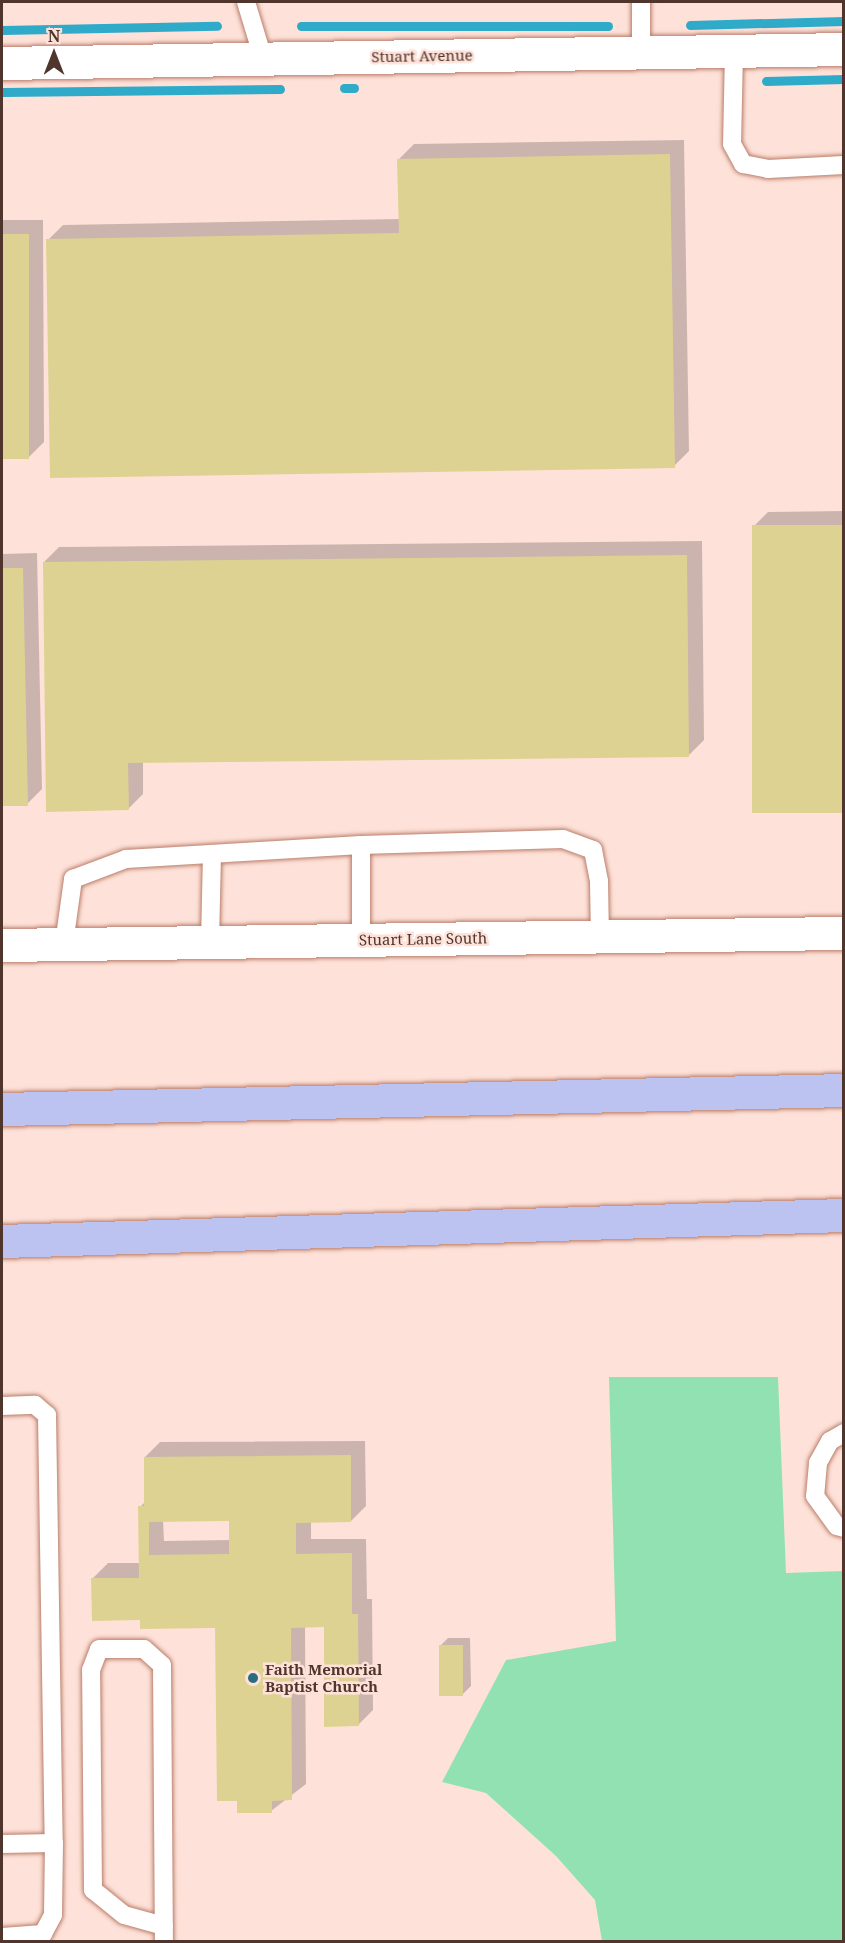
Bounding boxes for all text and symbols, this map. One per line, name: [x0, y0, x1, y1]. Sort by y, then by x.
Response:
north arrow: [24, 24, 84, 84]
text: N: [48, 25, 60, 47]
street label: Stuart Avenue: [371, 46, 473, 66]
street label: Stuart Lane South: [359, 929, 487, 949]
place label: Faith Memorial Baptist Church: [265, 1660, 382, 1695]
marker: Faith Memorial Baptist Church: [246, 1671, 260, 1685]

